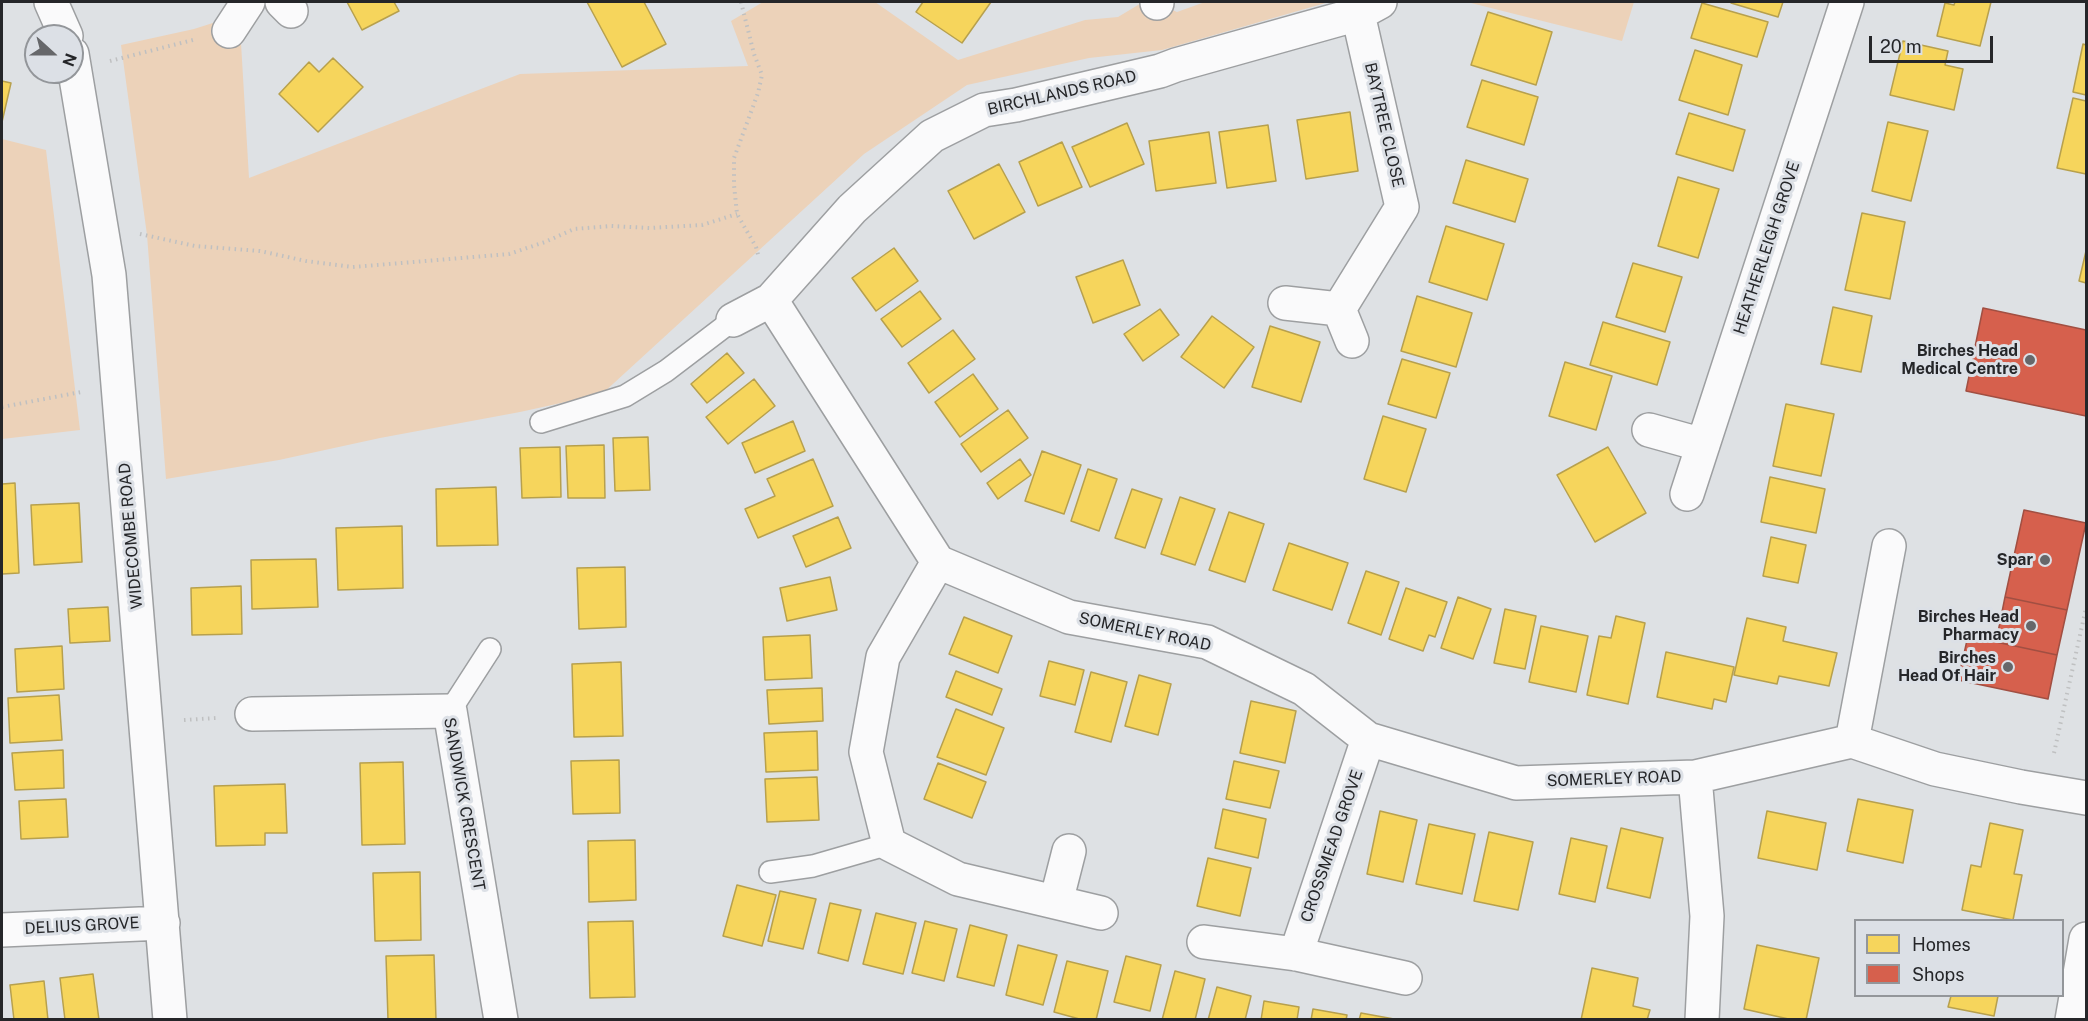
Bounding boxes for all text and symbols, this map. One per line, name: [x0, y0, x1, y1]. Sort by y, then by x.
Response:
north arrow: [24, 24, 84, 84]
scale bar: [1872, 24, 1996, 62]
text: 20 m: [1880, 36, 1922, 57]
text: N: [58, 51, 81, 69]
street label: BAYTREE CLOSE: [1360, 61, 1408, 189]
street label: BIRCHLANDS ROAD: [986, 67, 1138, 119]
street label: HEATHERLEIGH GROVE: [1730, 159, 1804, 337]
place label: Birches Head Medical Centre: [1901, 341, 2018, 379]
marker: Birches Head Medical Centre: [2023, 353, 2037, 367]
street label: WIDECOMBE ROAD: [115, 462, 147, 610]
place label: Spar: [1997, 550, 2033, 570]
marker: Spar: [2038, 553, 2052, 567]
place label: Birches Head Pharmacy: [1918, 607, 2019, 645]
street label: SOMERLEY ROAD: [1077, 609, 1213, 655]
marker: Birches Head Pharmacy: [2024, 619, 2038, 633]
place label: Birches Head Of Hair: [1898, 648, 1996, 686]
marker: Birches Head Of Hair: [2001, 660, 2015, 674]
street label: SANDWICK CRESCENT: [439, 716, 489, 892]
street label: CROSSMEAD GROVE: [1297, 767, 1367, 925]
street label: SOMERLEY ROAD: [1546, 767, 1682, 791]
street label: DELIUS GROVE: [24, 913, 140, 939]
legend: [1854, 919, 2064, 997]
text: Homes: [1912, 934, 1971, 955]
text: Shops: [1912, 964, 1964, 985]

